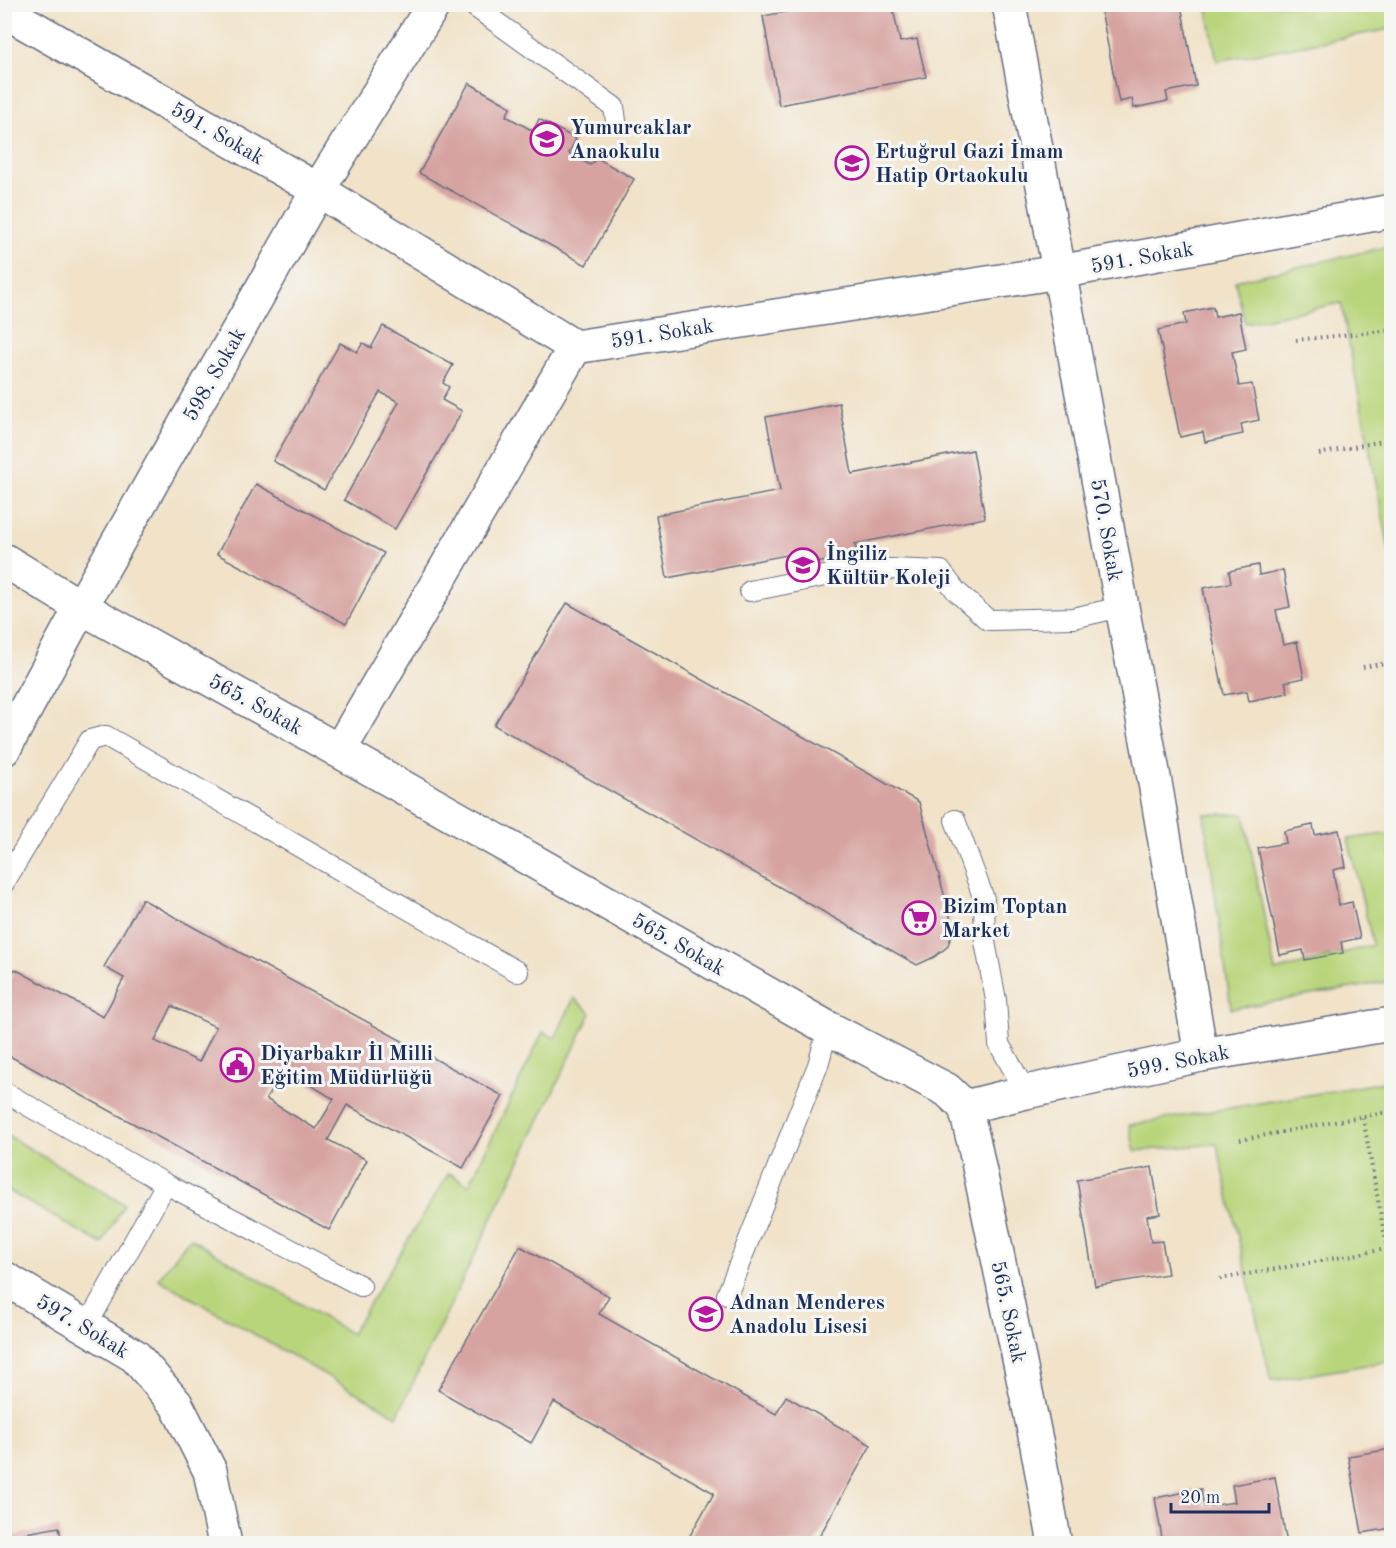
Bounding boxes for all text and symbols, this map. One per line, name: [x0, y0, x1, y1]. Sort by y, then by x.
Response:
street label: 591. Sokak: [167, 99, 268, 169]
place label: Yumurcaklar Anaokulu: [570, 118, 691, 163]
school or university icon: Yumurcaklar Anaokulu: [529, 121, 565, 157]
place label: Ertuğrul Gazi İmam Hatip Ortaokulu: [875, 139, 1064, 187]
school or university icon: Ertuğrul Gazi İmam Hatip Ortaokulu: [834, 145, 870, 181]
street label: 591. Sokak: [1089, 239, 1195, 278]
street label: 591. Sokak: [609, 316, 715, 353]
street label: 598. Sokak: [180, 324, 250, 425]
street label: 570. Sokak: [1086, 477, 1125, 583]
place label: İngiliz Kültür Koleji: [826, 541, 950, 589]
school or university icon: İngiliz Kültür Koleji: [785, 547, 821, 583]
street label: 565. Sokak: [205, 671, 306, 740]
place label: Bizim Toptan Market: [942, 897, 1067, 942]
supermarket icon: Bizim Toptan Market: [901, 900, 937, 936]
street label: 565. Sokak: [628, 910, 729, 980]
place label: Diyarbakır İl Milli Eğitim Müdürlüğü: [260, 1041, 433, 1089]
street label: 599. Sokak: [1125, 1042, 1231, 1083]
public building icon: Diyarbakır İl Milli Eğitim Müdürlüğü: [219, 1047, 255, 1083]
street label: 565. Sokak: [986, 1259, 1029, 1365]
street label: 597. Sokak: [32, 1292, 132, 1363]
place label: Adnan Menderes Anadolu Lisesi: [729, 1293, 885, 1338]
school or university icon: Adnan Menderes Anadolu Lisesi: [688, 1296, 724, 1332]
scale bar: [1171, 1476, 1268, 1514]
text: 20 m: [1180, 1489, 1220, 1507]

